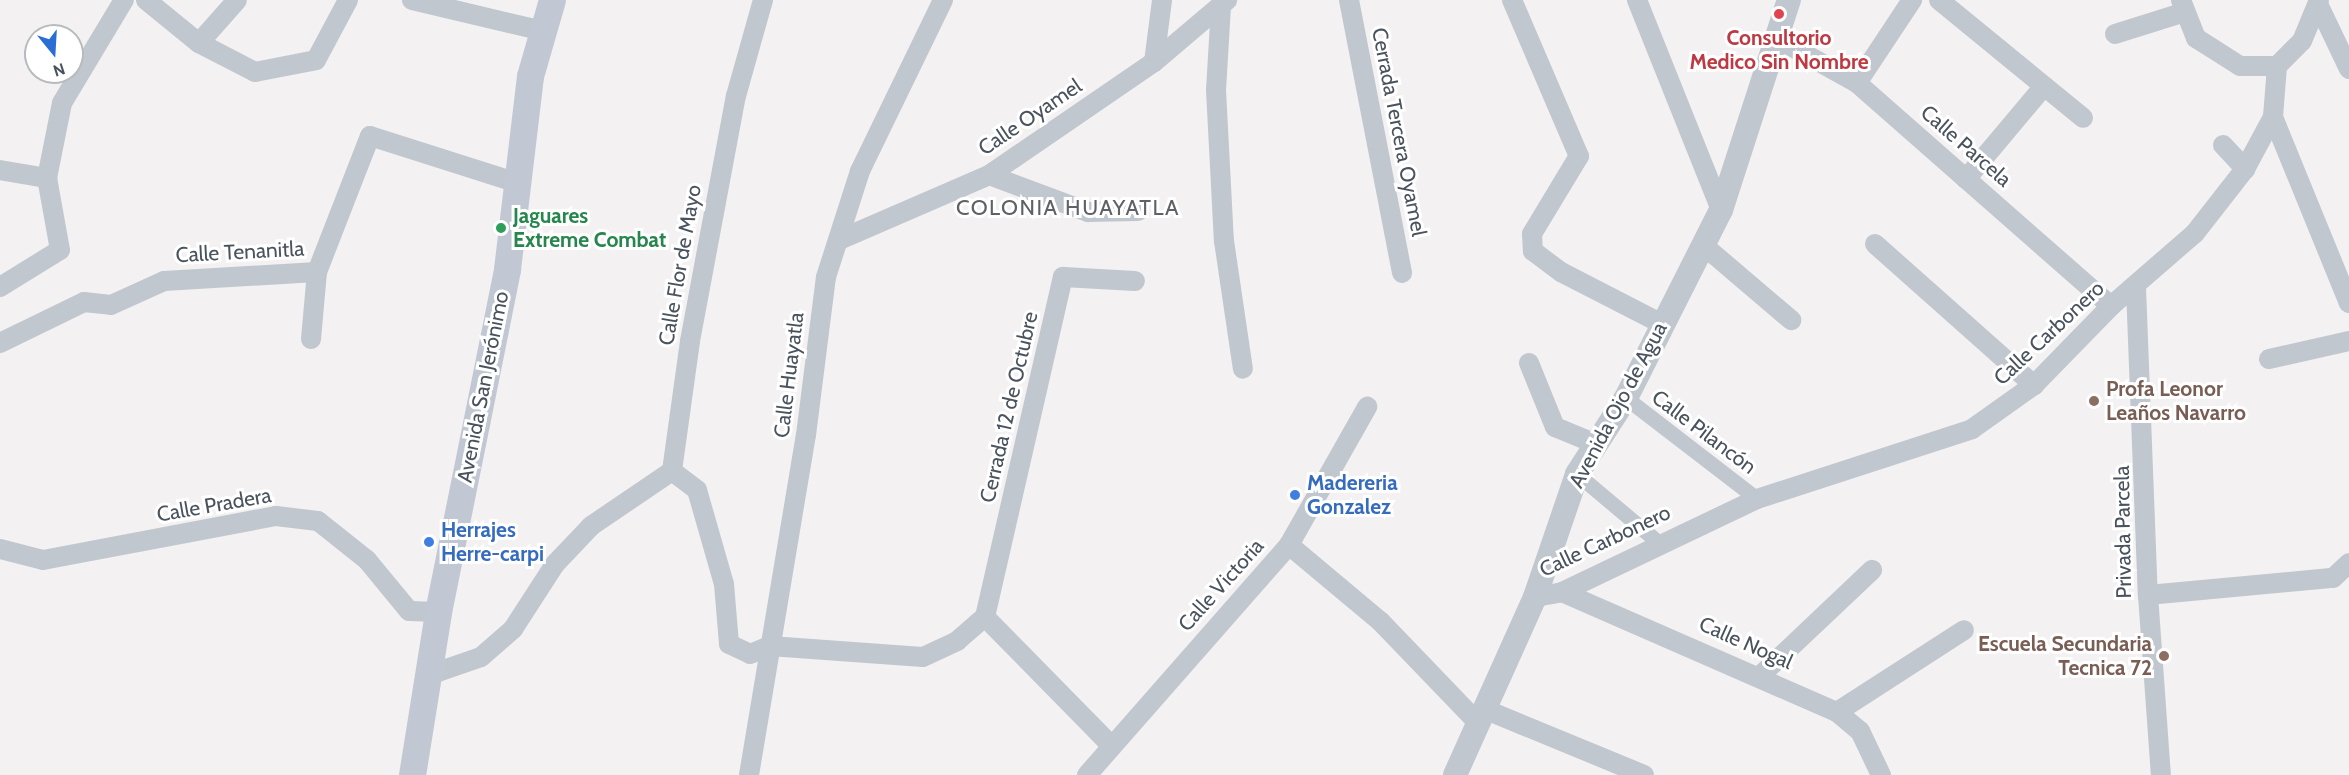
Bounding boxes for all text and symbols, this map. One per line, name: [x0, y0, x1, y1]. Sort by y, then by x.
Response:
marker: Consultorio Medico Sin Nombre: [1770, 5, 1788, 23]
north arrow: [24, 24, 84, 84]
place label: Consultorio Medico Sin Nombre: [1690, 25, 1868, 75]
street label: Cerrada Tercera Oyamel: [1366, 26, 1432, 238]
text: N: [51, 59, 67, 80]
street label: Calle Oyamel: [974, 73, 1086, 161]
street label: Calle Parcela: [1916, 100, 2016, 192]
street label: Calle Flor de Mayo: [653, 183, 707, 347]
district label: COLONIA HUAYATLA: [956, 195, 1180, 221]
place label: Jaguares Extreme Combat: [513, 203, 666, 253]
marker: Jaguares Extreme Combat: [494, 221, 508, 235]
street label: Calle Tenanitla: [175, 236, 305, 268]
street label: Calle Carbonero: [1989, 276, 2109, 390]
street label: Avenida San Jerónimo: [452, 289, 514, 485]
street label: Cerrada 12 de Octubre: [975, 309, 1043, 505]
street label: Calle Huayatla: [769, 311, 809, 439]
street label: Avenida Ojo de Agua: [1564, 318, 1672, 492]
place label: Profa Leonor Leaños Navarro: [2106, 376, 2246, 426]
street label: Calle Pilancón: [1647, 385, 1761, 479]
marker: Profa Leonor Leaños Navarro: [2087, 394, 2101, 408]
street label: Privada Parcela: [2109, 465, 2137, 599]
place label: Madereria Gonzalez: [1307, 470, 1398, 520]
street label: Calle Pradera: [155, 483, 273, 527]
marker: Madereria Gonzalez: [1288, 488, 1302, 502]
street label: Calle Carbonero: [1536, 500, 1674, 582]
place label: Herrajes Herre-carpi: [441, 517, 544, 567]
street label: Calle Victoria: [1173, 534, 1269, 636]
marker: Herrajes Herre-carpi: [422, 535, 436, 549]
street label: Calle Nogal: [1695, 611, 1797, 675]
place label: Escuela Secundaria Tecnica 72: [1978, 631, 2152, 681]
marker: Escuela Secundaria Tecnica 72: [2157, 649, 2171, 663]

